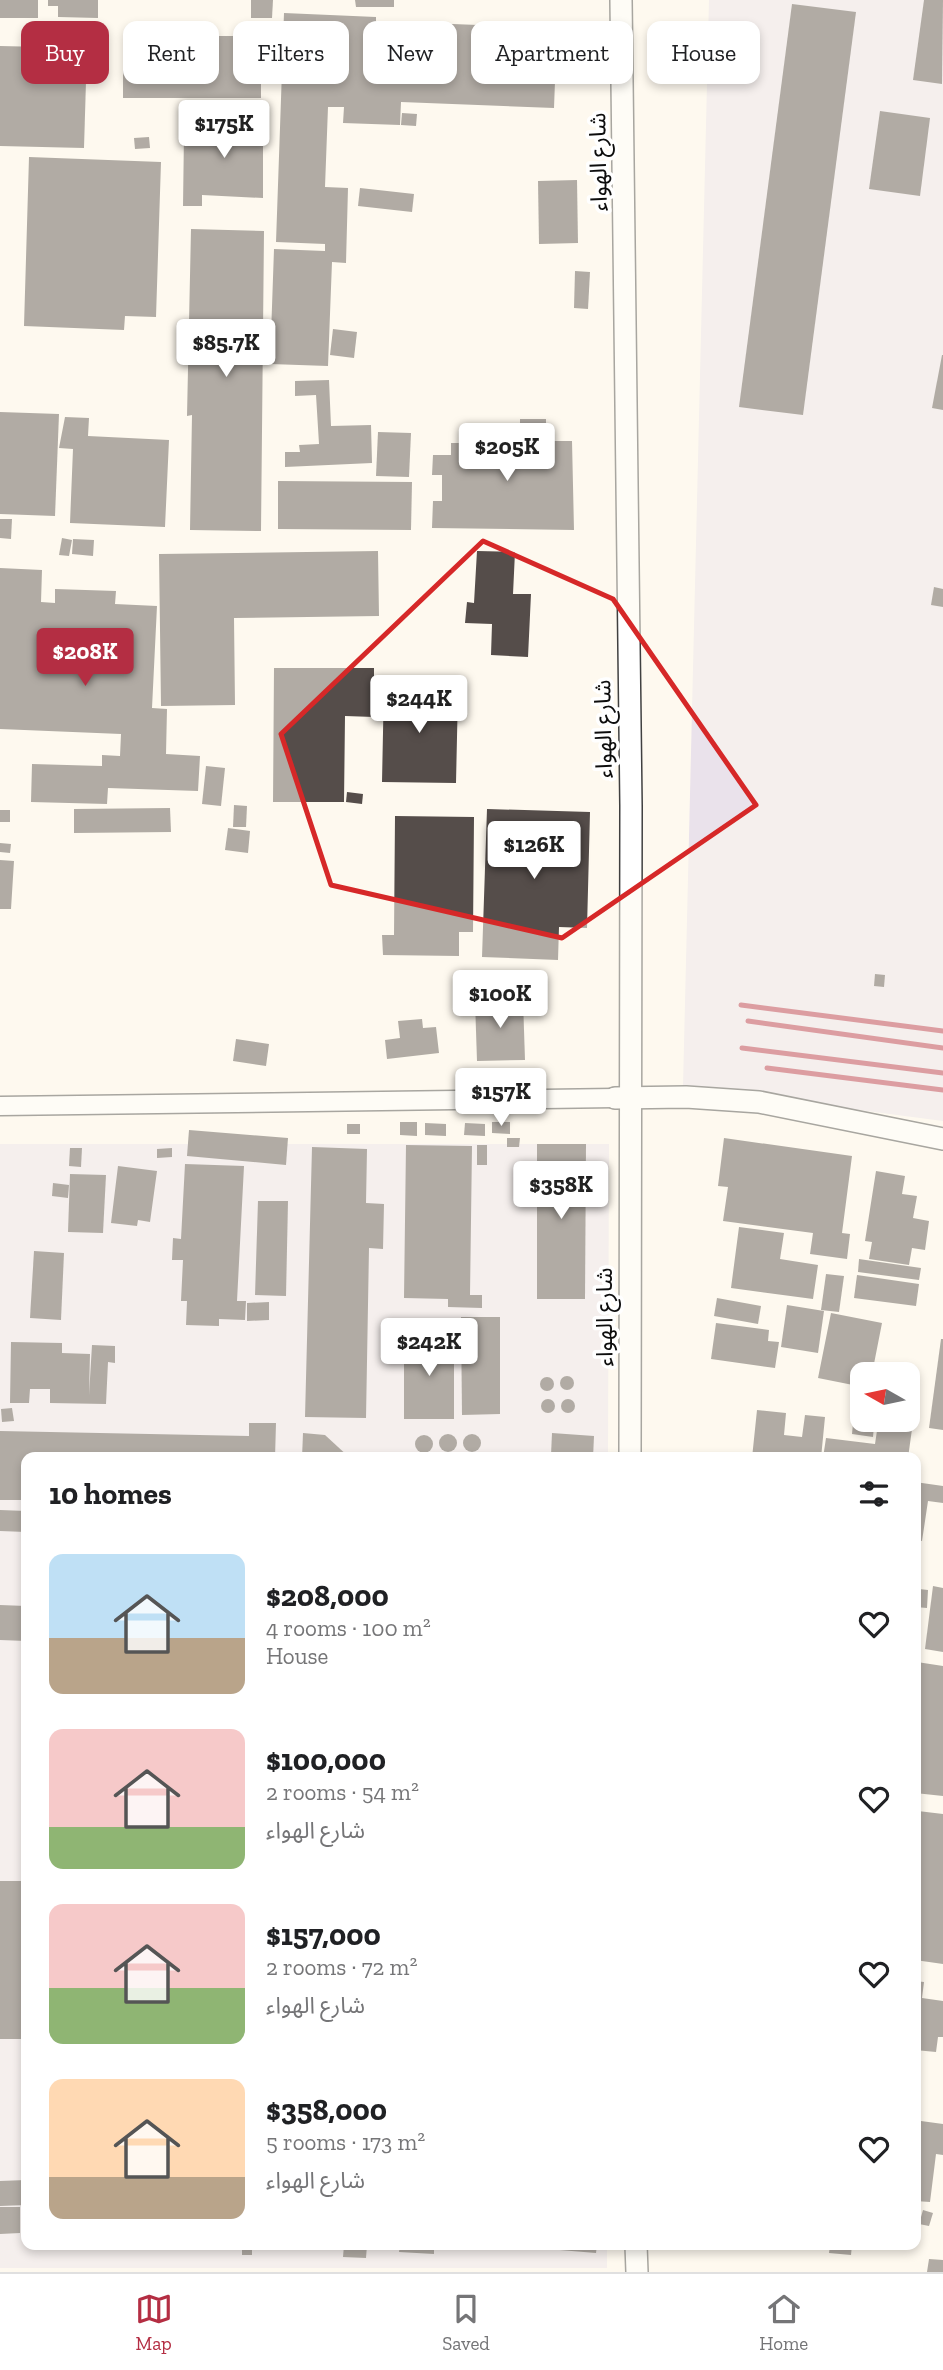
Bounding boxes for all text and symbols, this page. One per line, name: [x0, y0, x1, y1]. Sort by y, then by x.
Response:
chip: Buy: [21, 21, 109, 84]
chip: Rent: [123, 21, 219, 84]
chip: Filters: [233, 21, 349, 84]
chip: New: [363, 21, 457, 84]
chip: Apartment: [471, 21, 633, 84]
chip: House: [647, 21, 760, 84]
pin: $175K: [175, 100, 273, 160]
text: $175K: [194, 109, 254, 137]
street label: شارع الهواء: [583, 112, 616, 212]
pin: $85.7K: [169, 320, 283, 379]
text: $85.7K: [192, 328, 260, 356]
pin: $205K: [458, 424, 556, 483]
text: $205K: [475, 432, 539, 460]
pin: $208K: [36, 628, 134, 688]
text: $208K: [53, 637, 117, 665]
pin: $244K: [370, 676, 468, 735]
street label: شارع الهواء: [588, 679, 621, 779]
text: $244K: [386, 684, 452, 712]
pin: $126K: [485, 822, 583, 881]
text: $126K: [504, 830, 564, 858]
pin: $100K: [451, 970, 549, 1030]
text: $100K: [469, 979, 531, 1007]
pin: $157K: [452, 1068, 550, 1128]
text: $157K: [471, 1077, 531, 1105]
pin: $358K: [512, 1162, 610, 1221]
text: $358K: [529, 1170, 593, 1198]
street label: شارع الهواء: [590, 1268, 621, 1366]
pin: $242K: [380, 1318, 478, 1378]
text: $242K: [397, 1327, 461, 1355]
north arrow: [850, 1362, 920, 1432]
map controls: [850, 1362, 920, 1432]
icon: filters: [855, 1475, 893, 1513]
text: 10 homes: [49, 1476, 172, 1512]
text: $208,000: [266, 1578, 389, 1614]
icon: home: [105, 1582, 189, 1666]
icon: heart: [855, 1605, 893, 1643]
text: 4 rooms · 100 m²: [266, 1614, 431, 1642]
text: House: [266, 1642, 328, 1670]
text: $100,000: [266, 1742, 386, 1778]
icon: home: [105, 1757, 189, 1841]
text: 2 rooms · 54 m²: [266, 1778, 419, 1806]
icon: heart: [855, 1780, 893, 1818]
text: شارع الهواء: [266, 1816, 365, 1844]
text: $157,000: [266, 1917, 381, 1953]
icon: home: [105, 1932, 189, 2016]
text: 2 rooms · 72 m²: [266, 1953, 417, 1981]
icon: heart: [855, 1955, 893, 1993]
text: شارع الهواء: [266, 1991, 365, 2019]
text: $358,000: [266, 2092, 387, 2128]
icon: home: [105, 2107, 189, 2191]
text: 5 rooms · 173 m²: [266, 2128, 425, 2156]
icon: heart: [855, 2130, 893, 2168]
text: شارع الهواء: [266, 2166, 365, 2194]
tab: Map: [135, 2290, 173, 2355]
tab: Saved: [442, 2290, 490, 2355]
tab: Home: [759, 2290, 808, 2355]

